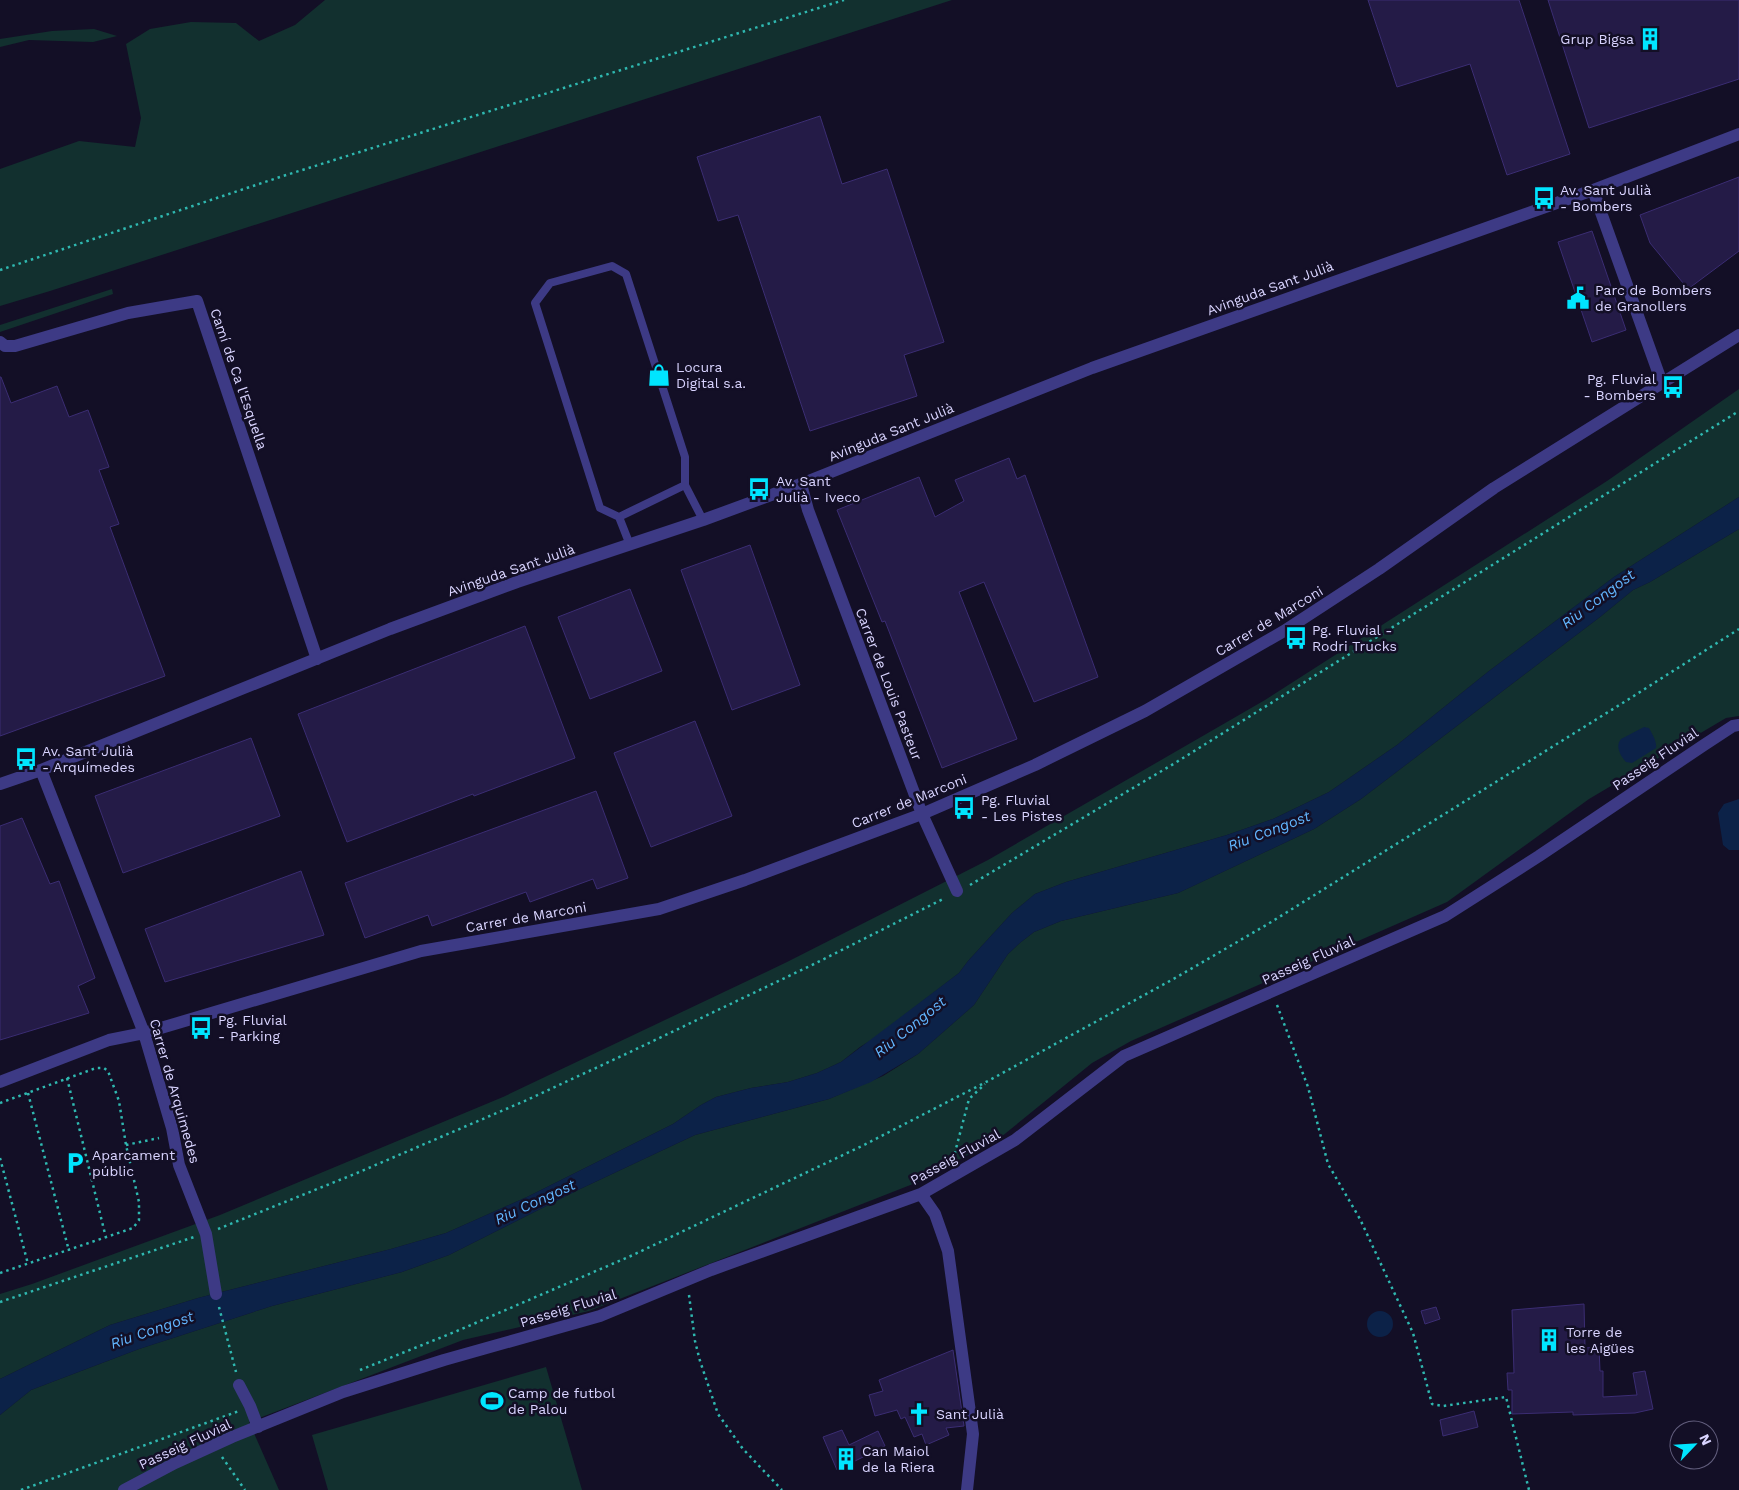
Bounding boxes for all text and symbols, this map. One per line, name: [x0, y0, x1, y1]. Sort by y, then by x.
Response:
building icon: Grup Bigsa: [1637, 26, 1663, 52]
place label: Grup Bigsa: [1560, 31, 1634, 47]
place label: Av. Sant Julià - Bombers: [1560, 182, 1652, 214]
bus stop icon: Av. Sant Julià - Bombers: [1531, 185, 1557, 211]
street label: Avinguda Sant Julià: [1204, 258, 1336, 318]
place label: Parc de Bombers de Granollers: [1595, 282, 1712, 314]
public building icon: Parc de Bombers de Granollers: [1565, 285, 1591, 311]
street label: Camí de Ca l'Esquella: [207, 306, 271, 452]
place label: Locura Digital s.a.: [676, 359, 746, 391]
shop icon: Locura Digital s.a.: [646, 362, 672, 388]
place label: Pg. Fluvial - Bombers: [1584, 371, 1657, 403]
bus stop icon: Pg. Fluvial - Bombers: [1660, 374, 1686, 400]
street label: Avinguda Sant Julià: [826, 400, 956, 464]
place label: Av. Sant Julià - Iveco: [776, 473, 860, 505]
bus stop icon: Av. Sant Julià - Iveco: [746, 476, 772, 502]
street label: Avinguda Sant Julià: [445, 541, 577, 599]
water label: Riu Congost: [1558, 565, 1639, 632]
street label: Carrer de Marconi: [1212, 583, 1326, 659]
street label: Carrer de Louis Pasteur: [853, 606, 926, 763]
place label: Pg. Fluvial - Rodri Trucks: [1312, 622, 1397, 654]
bus stop icon: Pg. Fluvial - Rodri Trucks: [1283, 625, 1309, 651]
street label: Passeig Fluvial: [1609, 724, 1701, 794]
place label: Av. Sant Julià - Arquímedes: [42, 743, 135, 775]
bus stop icon: Av. Sant Julià - Arquímedes: [13, 746, 39, 772]
street label: Carrer de Marconi: [849, 771, 969, 831]
place label: Pg. Fluvial - Les Pistes: [981, 792, 1062, 824]
bus stop icon: Pg. Fluvial - Les Pistes: [951, 795, 977, 821]
water label: Riu Congost: [1225, 807, 1314, 855]
street label: Carrer de Marconi: [464, 898, 588, 936]
street label: Passeig Fluvial: [1259, 932, 1358, 988]
water label: Riu Congost: [870, 992, 950, 1061]
place label: Pg. Fluvial - Parking: [218, 1012, 288, 1044]
bus stop icon: Pg. Fluvial - Parking: [188, 1015, 214, 1041]
street label: Carrer de Arquimedes: [147, 1017, 203, 1165]
street label: Passeig Fluvial: [907, 1125, 1003, 1188]
place label: Aparcament públic: [92, 1147, 175, 1179]
parking icon: Aparcament públic: [62, 1150, 88, 1176]
water label: Riu Congost: [492, 1175, 579, 1229]
street label: Passeig Fluvial: [518, 1286, 619, 1330]
water label: Riu Congost: [108, 1307, 197, 1353]
place label: Torre de les Aigües: [1566, 1324, 1634, 1356]
building icon: Torre de les Aigües: [1536, 1327, 1562, 1353]
place label: Camp de futbol de Palou: [508, 1385, 616, 1417]
sports icon: Camp de futbol de Palou: [479, 1388, 505, 1414]
church icon: Sant Julià: [906, 1401, 932, 1427]
place label: Sant Julià: [936, 1406, 1004, 1422]
street label: Passeig Fluvial: [136, 1415, 234, 1472]
north arrow: [1669, 1420, 1719, 1470]
text: N: [1696, 1431, 1715, 1448]
place label: Can Maiol de la Riera: [862, 1443, 935, 1475]
building icon: Can Maiol de la Riera: [833, 1446, 859, 1472]

